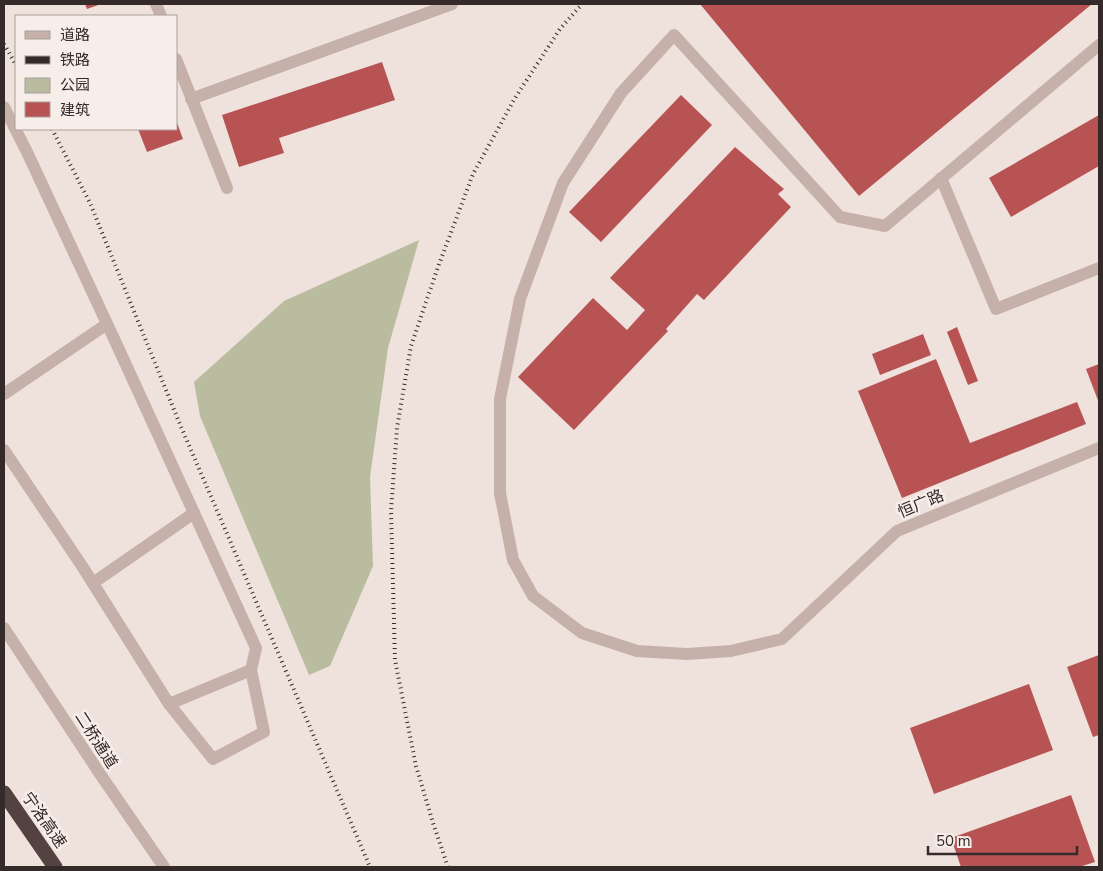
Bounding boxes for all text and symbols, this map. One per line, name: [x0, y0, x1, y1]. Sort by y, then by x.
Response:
legend: [15, 15, 178, 130]
text: 道路: [60, 25, 90, 45]
text: 铁路: [60, 50, 90, 70]
text: 公园: [60, 75, 90, 95]
text: 建筑: [60, 100, 90, 120]
street label: 恒广路: [895, 484, 947, 524]
street label: 二桥通道: [69, 707, 123, 773]
street label: 宁洛高速: [17, 787, 71, 853]
scale bar: [928, 824, 1077, 856]
text: 50 m: [936, 831, 971, 851]

